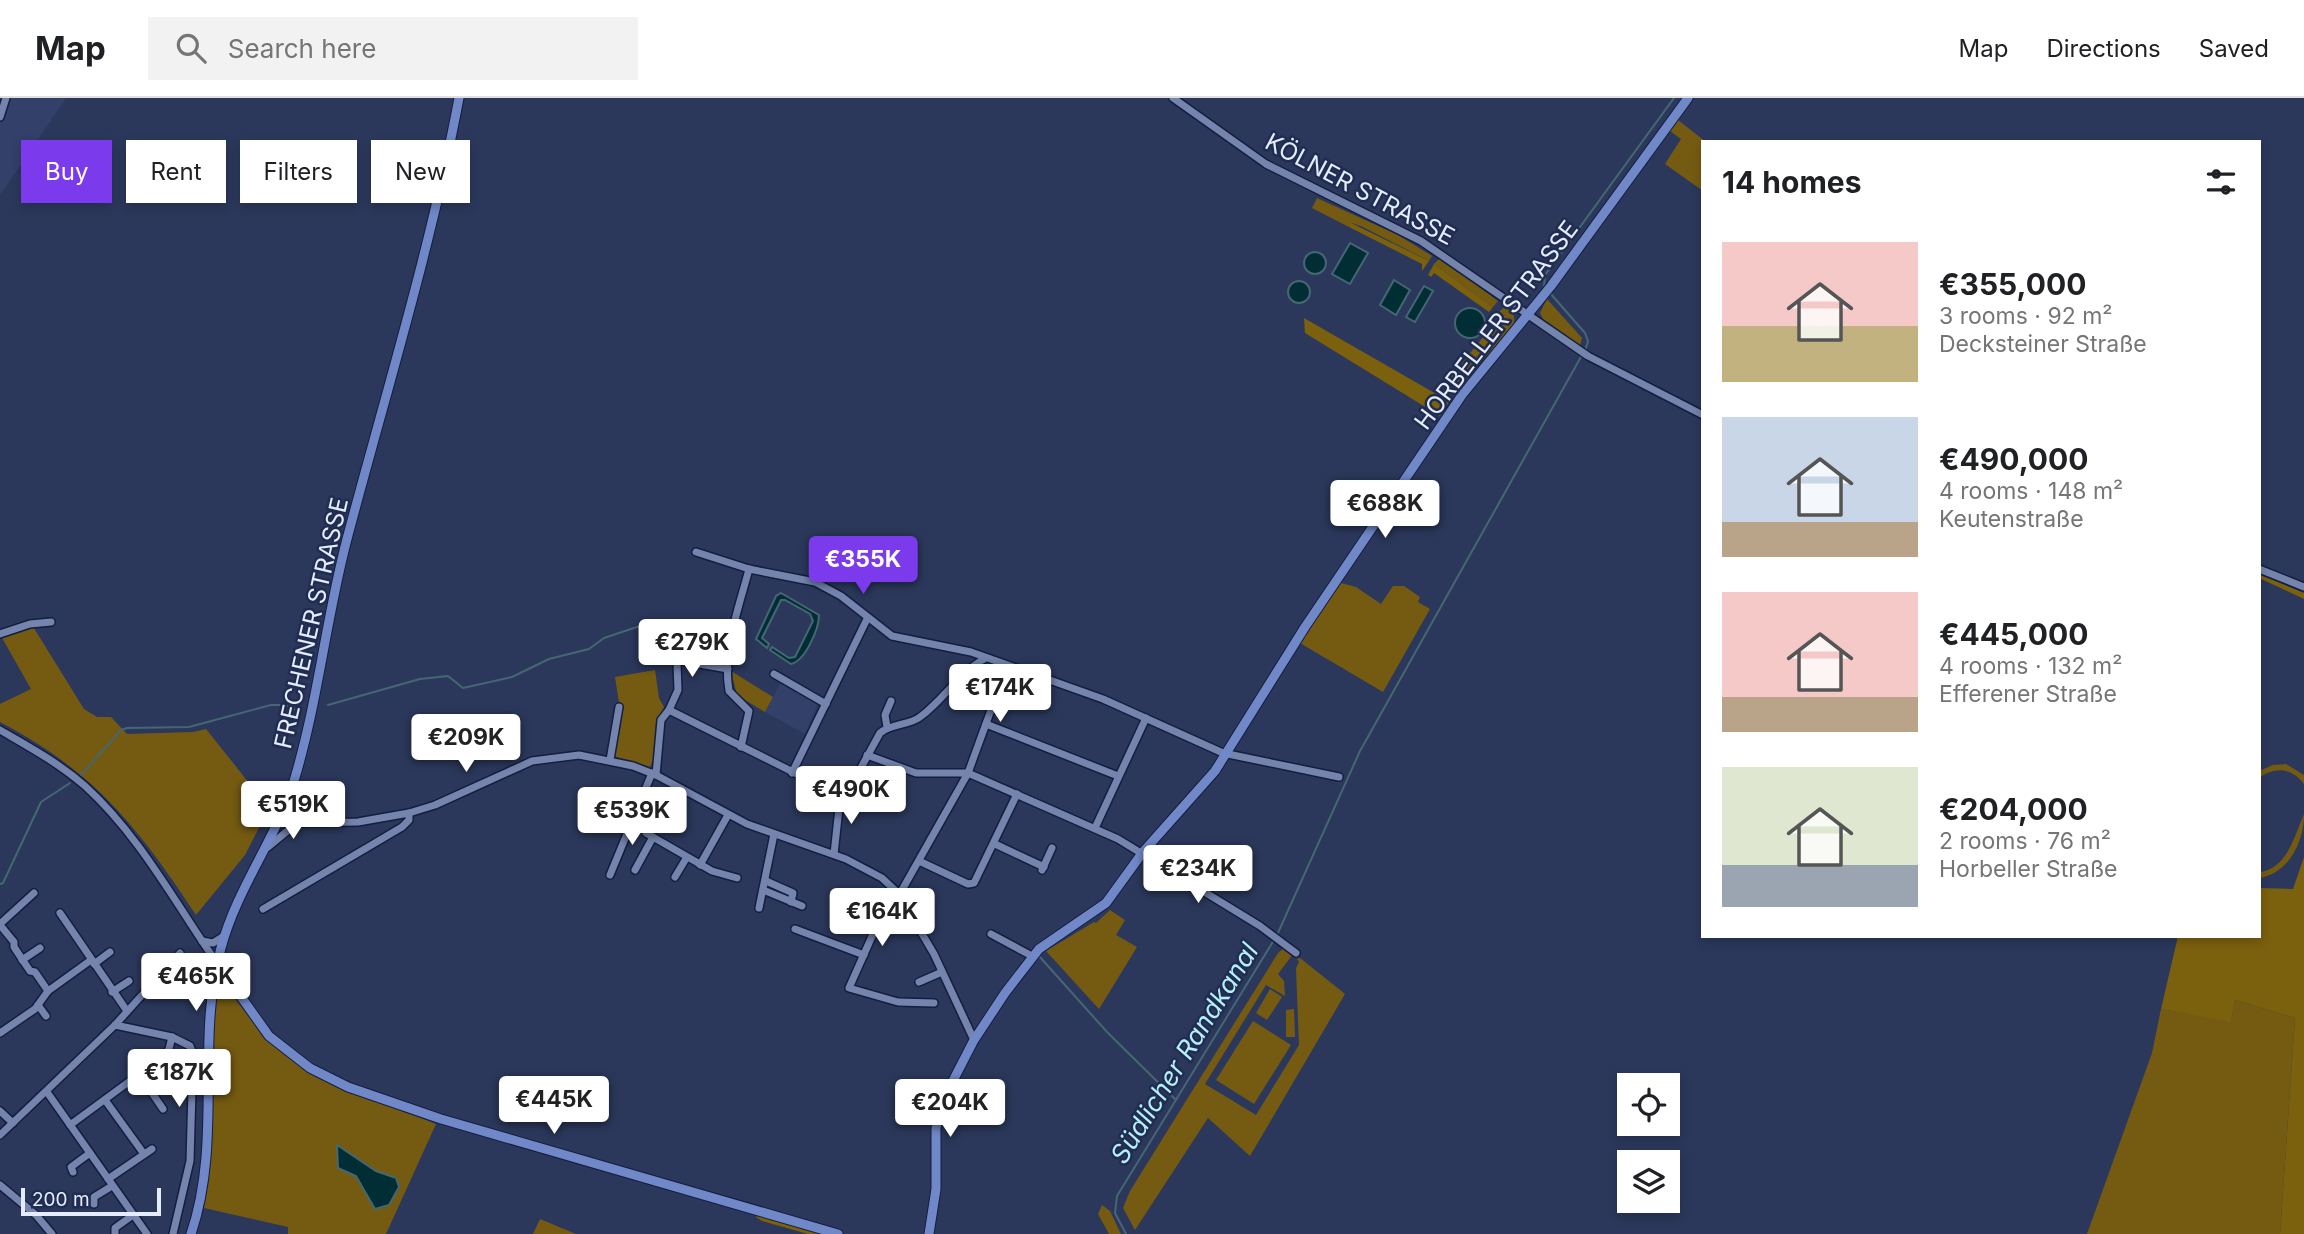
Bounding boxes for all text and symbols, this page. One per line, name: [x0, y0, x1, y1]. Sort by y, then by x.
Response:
search box: [148, 17, 638, 80]
text: Map: [35, 28, 106, 68]
icon: search: [172, 29, 210, 67]
text: Search here: [228, 33, 376, 64]
text: Map: [1959, 34, 2008, 63]
text: Directions: [2046, 34, 2161, 63]
text: Saved: [2199, 34, 2269, 63]
street label: KÖLNER STRASSE: [1260, 127, 1460, 251]
chip: Buy: [21, 140, 112, 203]
chip: Rent: [126, 140, 226, 203]
chip: Filters: [240, 140, 357, 203]
chip: New: [371, 140, 470, 203]
icon: filters: [2202, 163, 2240, 201]
text: 14 homes: [1722, 164, 1861, 200]
street label: HORBELLER STRASSE: [1408, 215, 1584, 435]
text: €355,000: [1939, 266, 2086, 302]
icon: home: [1778, 270, 1862, 354]
text: 3 rooms · 92 m²: [1939, 302, 2112, 330]
text: Decksteiner Straße: [1939, 330, 2147, 358]
text: €490,000: [1939, 441, 2089, 477]
icon: home: [1778, 445, 1862, 529]
text: 4 rooms · 148 m²: [1939, 477, 2123, 505]
pin: €688K: [1336, 480, 1434, 540]
text: €688K: [1346, 489, 1424, 517]
street label: FRECHENER STRASSE: [268, 495, 354, 751]
text: Keutenstraße: [1939, 505, 2084, 533]
pin: €355K: [814, 536, 912, 596]
text: €355K: [825, 545, 901, 573]
text: €445,000: [1939, 616, 2088, 652]
pin: €279K: [643, 620, 741, 679]
icon: home: [1778, 620, 1862, 704]
text: €279K: [655, 628, 729, 656]
text: 4 rooms · 132 m²: [1939, 652, 2122, 680]
pin: €174K: [951, 664, 1049, 724]
text: €174K: [965, 673, 1035, 701]
text: Efferener Straße: [1939, 680, 2117, 708]
pin: €209K: [417, 714, 515, 774]
text: €209K: [427, 723, 505, 751]
pin: €490K: [802, 766, 900, 826]
text: €490K: [812, 775, 890, 803]
pin: €519K: [244, 782, 342, 841]
pin: €539K: [583, 788, 681, 847]
text: €519K: [257, 790, 329, 818]
text: €204,000: [1939, 791, 2088, 827]
icon: home: [1778, 795, 1862, 879]
text: €539K: [594, 796, 670, 824]
text: 2 rooms · 76 m²: [1939, 827, 2111, 855]
pin: €234K: [1149, 846, 1247, 905]
text: €234K: [1159, 854, 1237, 882]
text: Horbeller Straße: [1939, 855, 2118, 883]
pin: €164K: [833, 888, 931, 948]
text: €164K: [846, 897, 918, 925]
water label: Südlicher Randkanal: [1104, 937, 1265, 1169]
pin: €465K: [147, 954, 245, 1013]
text: €465K: [157, 962, 235, 990]
pin: €187K: [130, 1049, 228, 1109]
text: €187K: [144, 1058, 214, 1086]
map controls: [1617, 1073, 1680, 1213]
button: locate: [1617, 1073, 1680, 1136]
pin: €445K: [505, 1076, 603, 1136]
pin: €204K: [901, 1080, 999, 1139]
text: €445K: [515, 1085, 593, 1113]
text: €204K: [911, 1088, 989, 1116]
button: layers: [1617, 1150, 1680, 1213]
scale bar: [21, 1185, 161, 1217]
text: 200 m: [32, 1188, 90, 1211]

